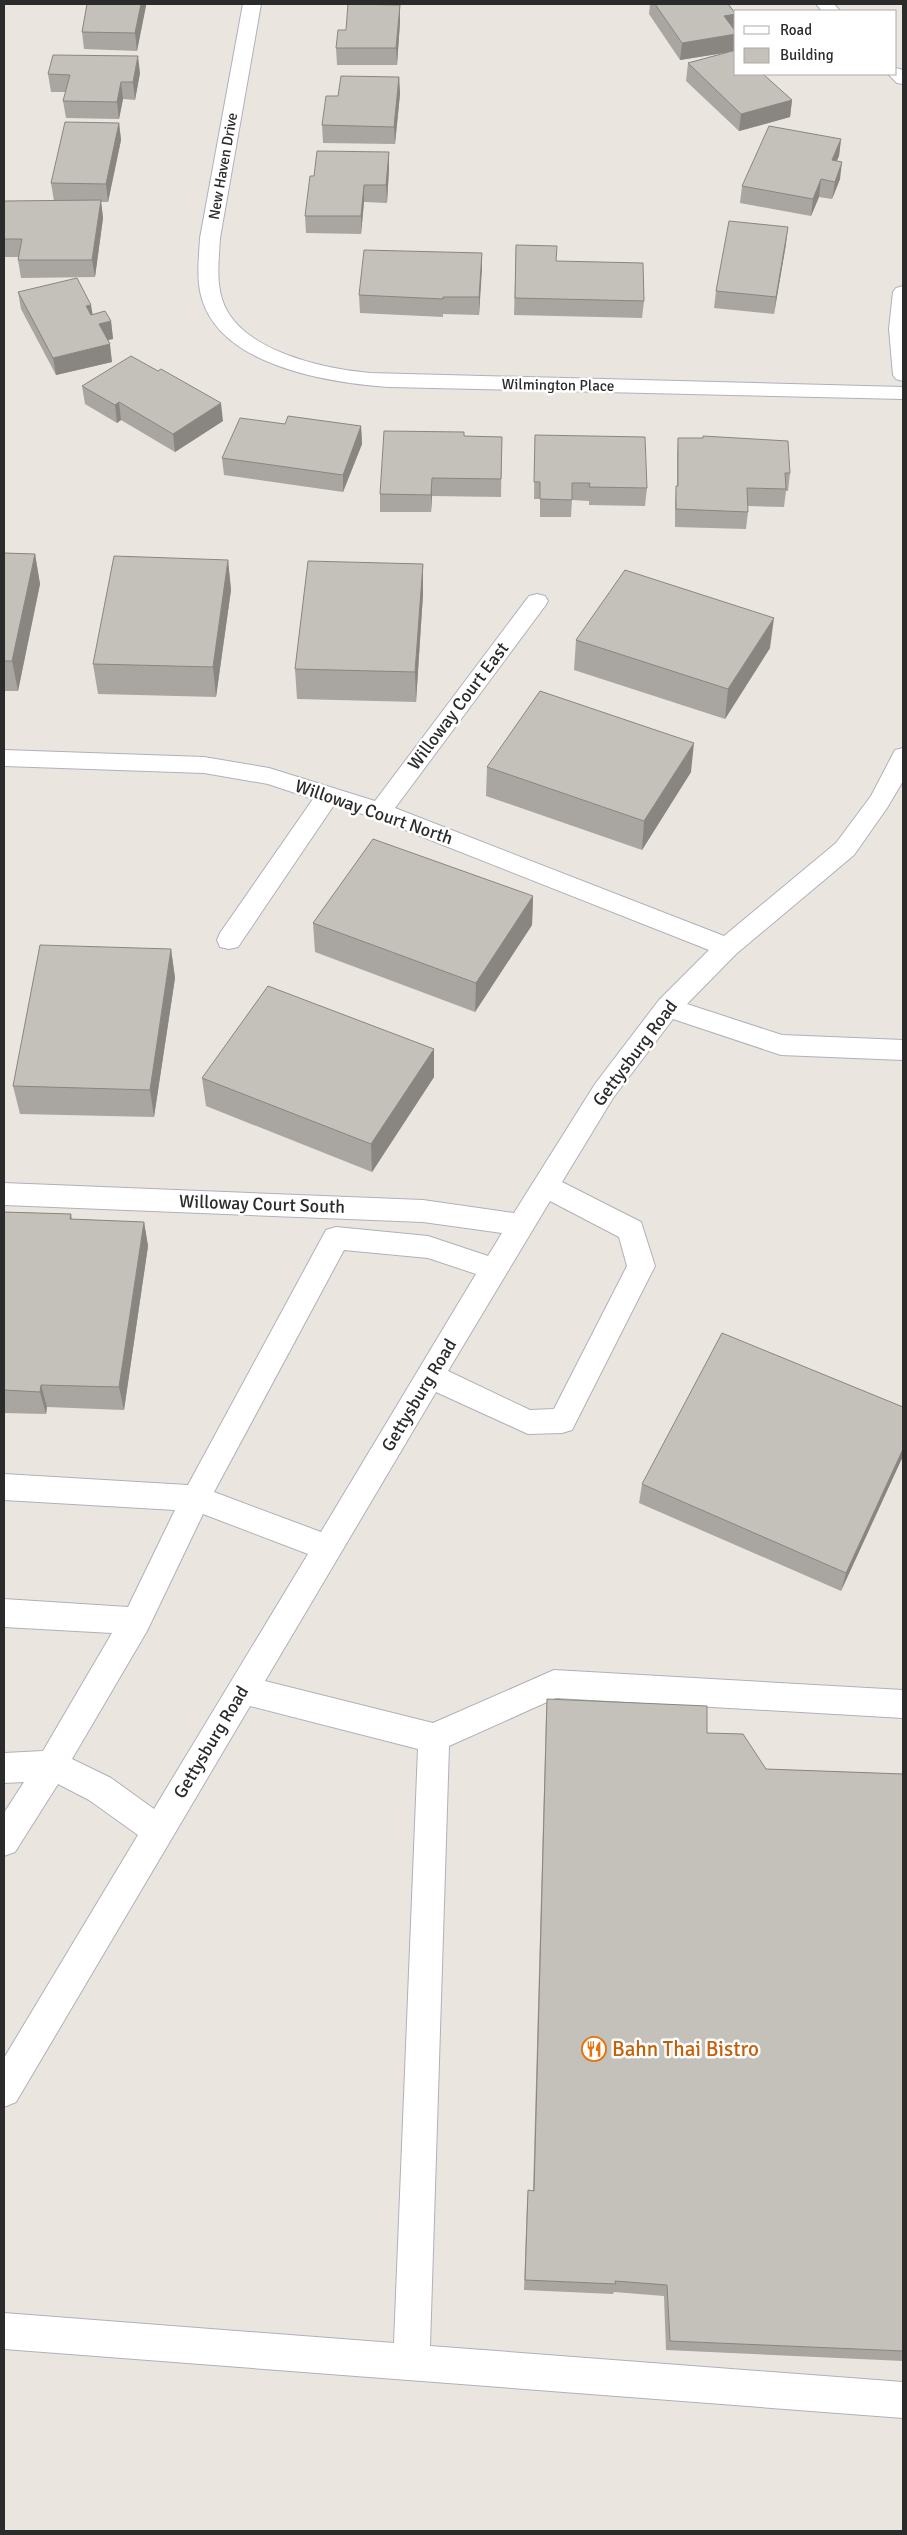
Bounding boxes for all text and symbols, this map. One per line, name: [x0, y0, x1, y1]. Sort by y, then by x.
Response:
legend: [734, 10, 897, 75]
text: Road: [780, 21, 812, 39]
text: Building: [780, 46, 834, 64]
street label: New Haven Drive: [205, 111, 241, 221]
street label: Wilmington Place: [501, 375, 615, 395]
street label: Willoway Court East: [403, 638, 513, 774]
street label: Willoway Court North: [292, 775, 456, 849]
street label: Gettysburg Road: [588, 996, 682, 1110]
street label: Willoway Court South: [179, 1190, 345, 1218]
street label: Gettysburg Road: [377, 1335, 461, 1455]
street label: Gettysburg Road: [169, 1682, 253, 1802]
restaurant icon: Bahn Thai Bistro: [581, 2036, 607, 2062]
place label: Bahn Thai Bistro: [612, 2036, 759, 2062]

